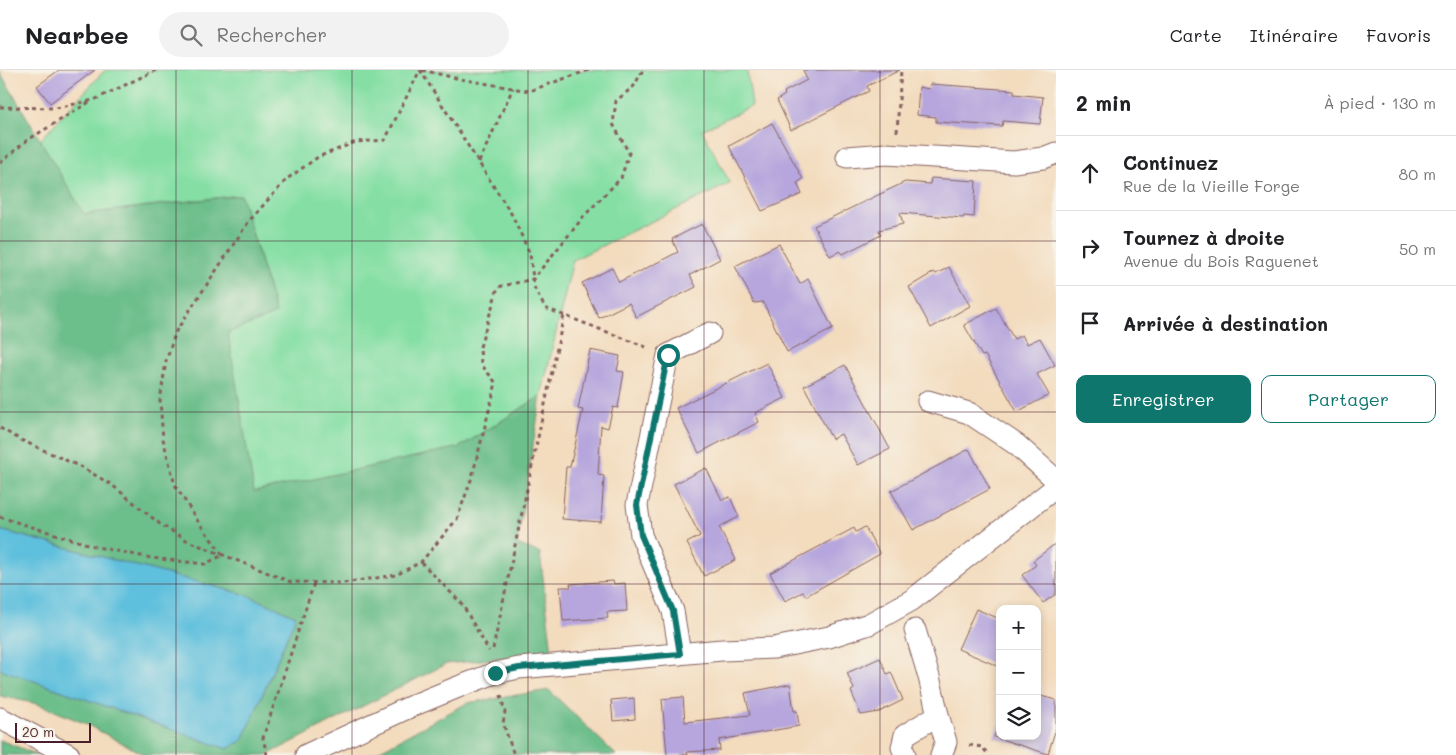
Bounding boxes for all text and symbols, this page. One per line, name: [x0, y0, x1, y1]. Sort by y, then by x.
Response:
search box: [159, 12, 509, 57]
text: Nearbee: [25, 19, 129, 50]
icon: search: [177, 21, 205, 49]
text: Rechercher: [217, 22, 327, 47]
text: Carte: [1170, 23, 1222, 47]
text: Itinéraire: [1250, 23, 1338, 47]
text: Favoris: [1366, 23, 1431, 47]
text: 2 min: [1076, 89, 1131, 116]
text: À pied · 130 m: [1324, 92, 1436, 113]
text: Continuez: [1123, 150, 1218, 175]
icon: ahead: [1076, 159, 1104, 187]
text: 80 m: [1399, 163, 1436, 184]
text: Rue de la Vieille Forge: [1123, 175, 1300, 196]
text: Tournez à droite: [1123, 225, 1285, 250]
icon: right: [1076, 234, 1104, 262]
text: 50 m: [1399, 238, 1436, 259]
text: Avenue du Bois Raguenet: [1123, 250, 1319, 271]
icon: arrive: [1076, 309, 1104, 337]
text: Arrivée à destination: [1123, 311, 1328, 336]
route start: [657, 344, 680, 367]
button: Enregistrer: [1076, 375, 1251, 423]
button: Partager: [1261, 375, 1436, 423]
map controls: [996, 605, 1041, 740]
button: +: [996, 605, 1041, 650]
button: −: [996, 650, 1041, 695]
route end: [484, 662, 507, 685]
button: layers: [996, 695, 1041, 740]
scale bar: [15, 720, 91, 743]
text: 20 m: [22, 722, 54, 741]

